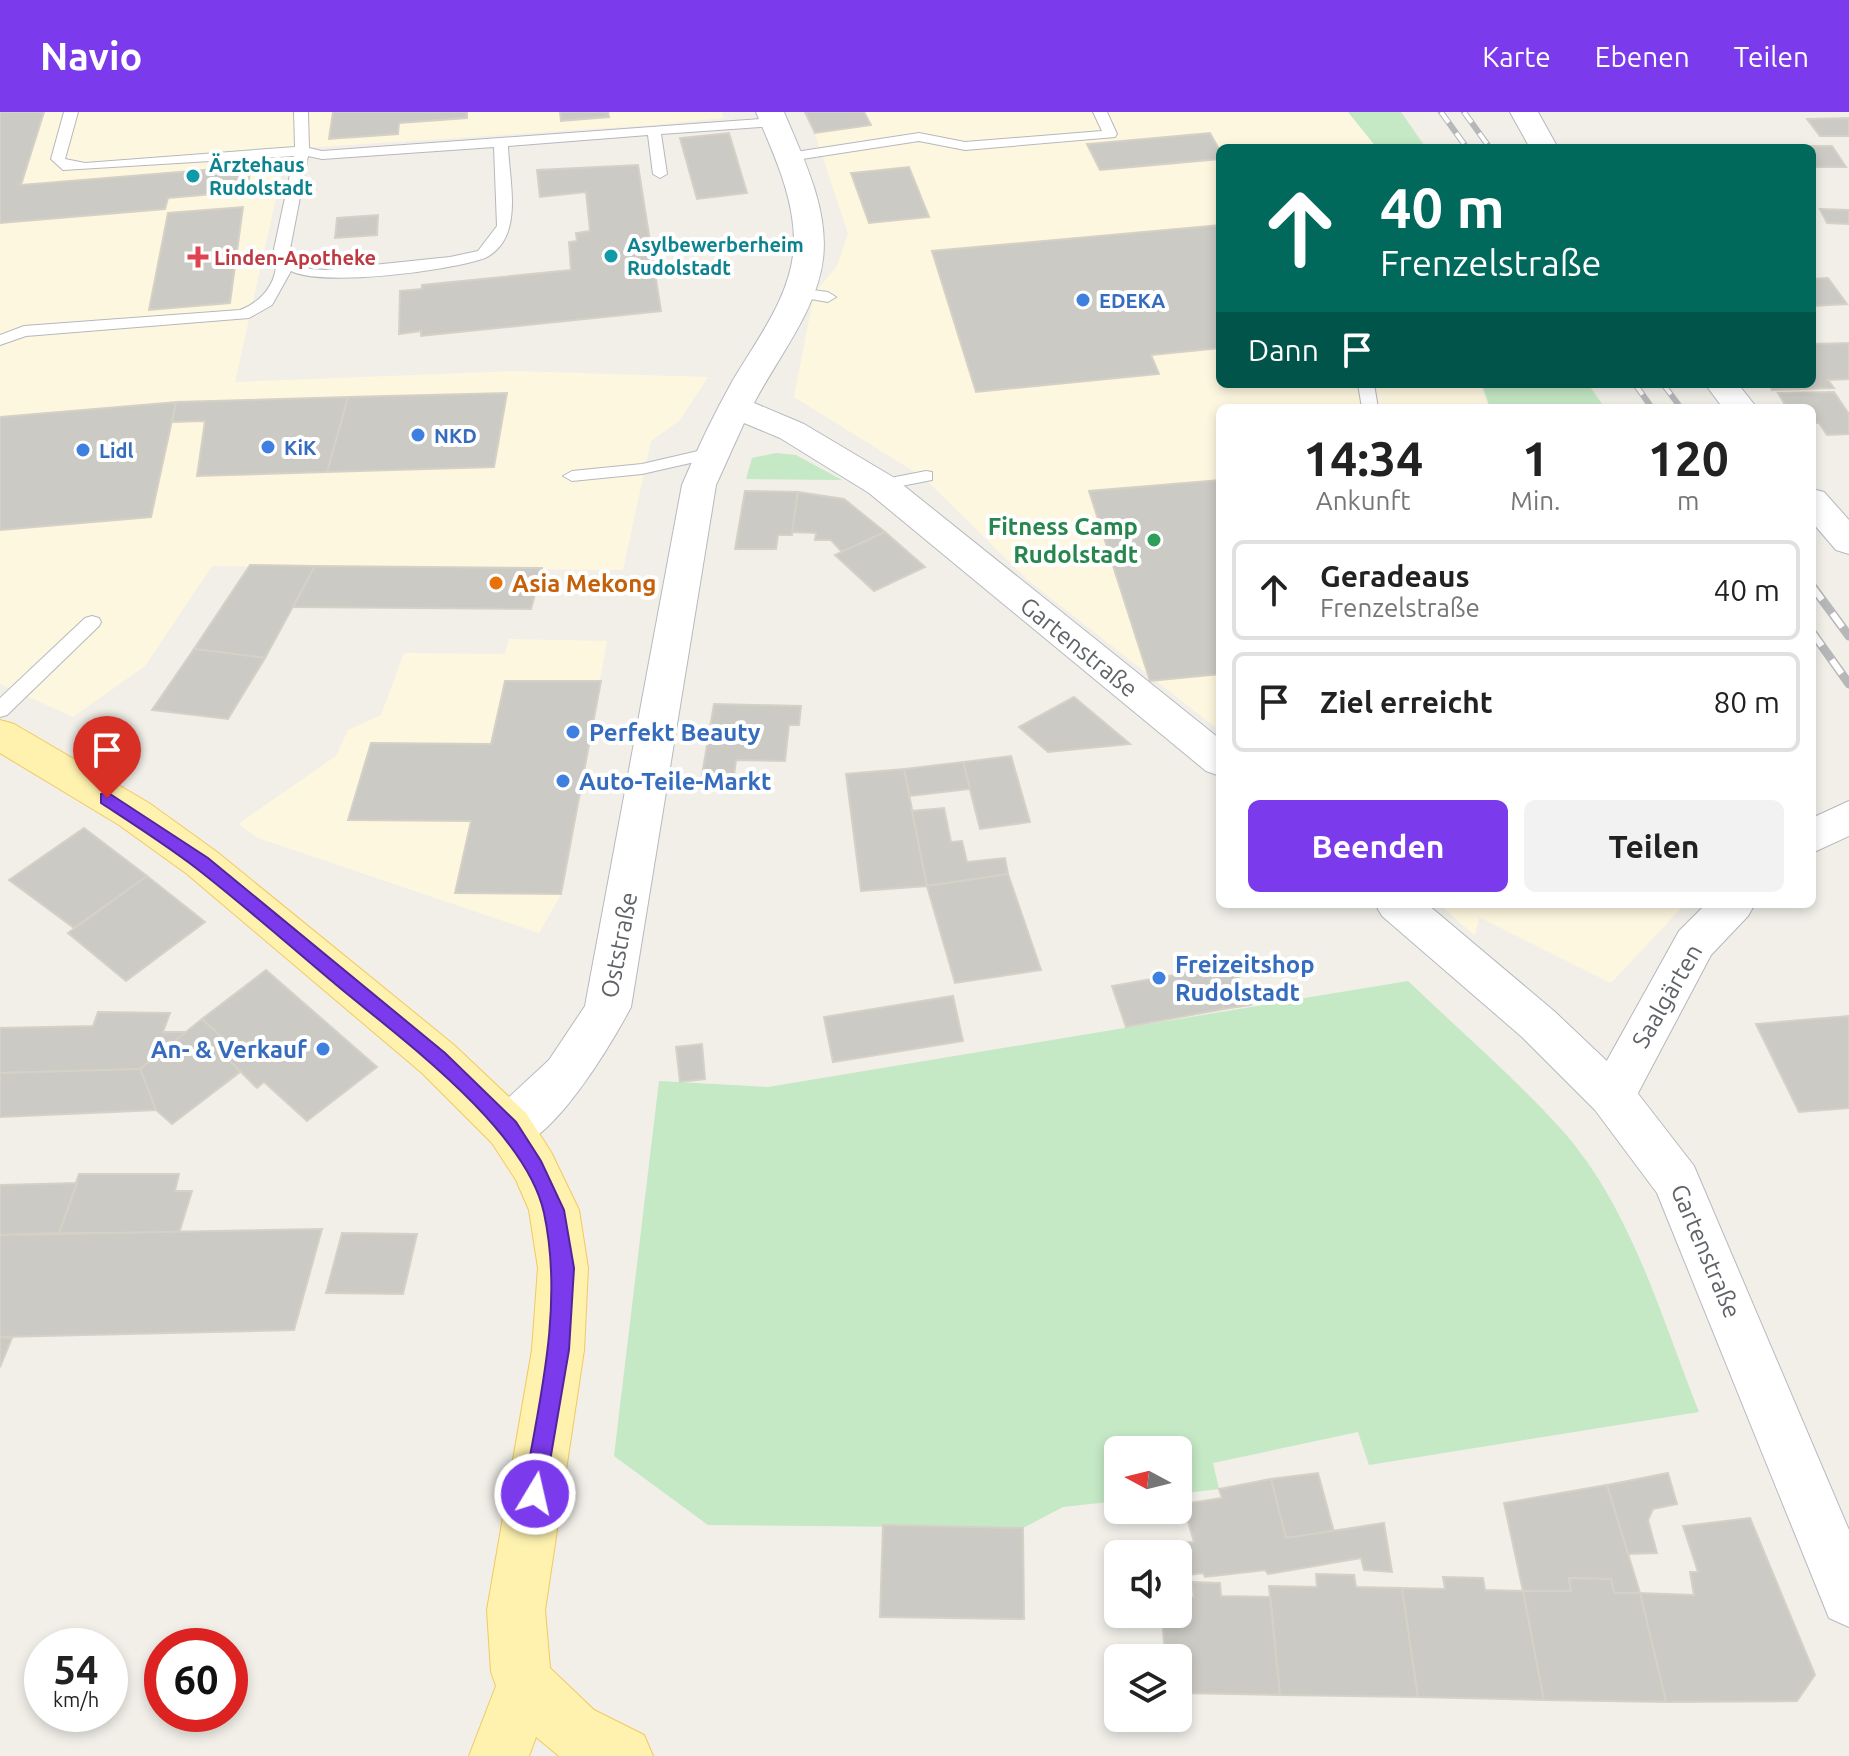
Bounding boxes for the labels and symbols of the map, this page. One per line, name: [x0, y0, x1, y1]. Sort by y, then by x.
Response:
place label: Ärztehaus Rudolstadt: [209, 153, 313, 199]
marker: Ärztehaus Rudolstadt: [184, 167, 202, 185]
place label: Asylbewerberheim Rudolstadt: [627, 233, 804, 279]
place label: Linden-Apotheke: [214, 246, 376, 269]
marker: Asylbewerberheim Rudolstadt: [602, 247, 620, 265]
marker: Linden-Apotheke: [189, 248, 207, 266]
place label: EDEKA: [1099, 289, 1165, 312]
marker: EDEKA: [1074, 291, 1092, 309]
place label: NKD: [434, 424, 477, 447]
marker: NKD: [409, 426, 427, 444]
place label: KiK: [284, 436, 317, 459]
marker: KiK: [259, 438, 277, 456]
place label: Lidl: [99, 439, 134, 462]
marker: Lidl: [74, 441, 92, 459]
place label: Fitness Camp Rudolstadt: [988, 513, 1138, 568]
marker: Fitness Camp Rudolstadt: [1145, 531, 1163, 549]
place label: Asia Mekong: [512, 570, 656, 597]
marker: Asia Mekong: [487, 574, 505, 592]
street label: Gartenstraße: [1015, 592, 1143, 702]
pin: [73, 716, 141, 798]
place label: Perfekt Beauty: [589, 719, 761, 746]
marker: Perfekt Beauty: [564, 723, 582, 741]
place label: Auto-Teile-Markt: [579, 768, 771, 795]
marker: Auto-Teile-Markt: [554, 772, 572, 790]
street label: Oststraße: [595, 890, 643, 1000]
street label: Saalgärten: [1627, 939, 1707, 1053]
place label: Freizeitshop Rudolstadt: [1175, 951, 1315, 1006]
marker: Freizeitshop Rudolstadt: [1150, 969, 1168, 987]
place label: An- & Verkauf: [151, 1036, 308, 1063]
marker: An- & Verkauf: [314, 1040, 332, 1058]
street label: Gartenstraße: [1666, 1180, 1746, 1322]
north arrow: [1104, 1436, 1192, 1524]
position arrow: [493, 1452, 577, 1536]
speed limit sign: 60: [144, 1628, 248, 1732]

